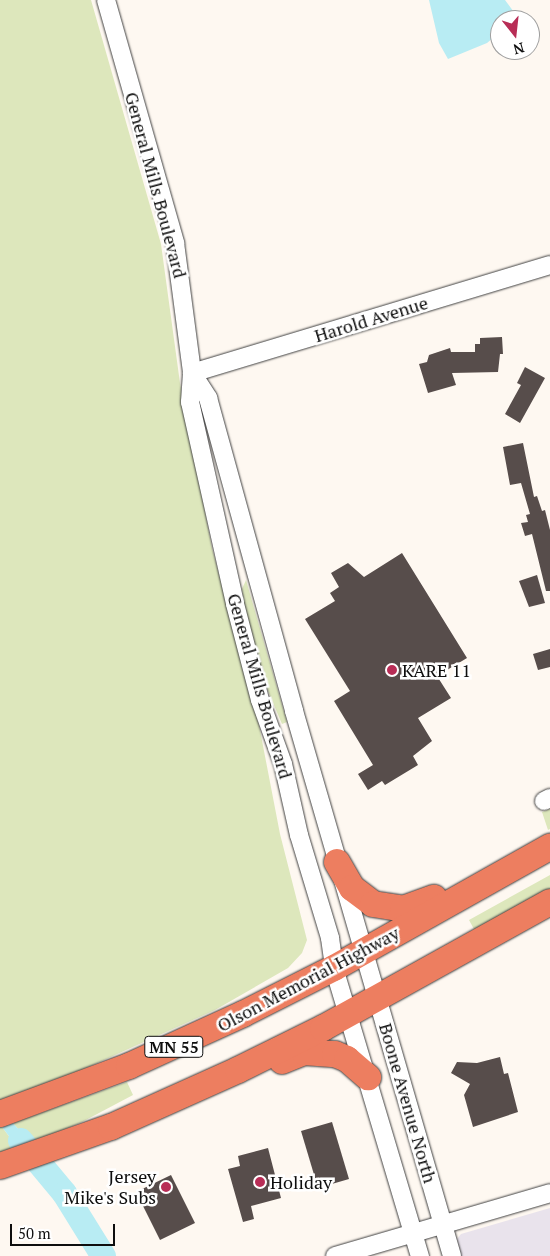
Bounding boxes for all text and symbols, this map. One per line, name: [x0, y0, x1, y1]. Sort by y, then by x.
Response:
north arrow: [490, 10, 540, 60]
text: N: [511, 38, 527, 60]
street label: General Mills Boulevard: [121, 90, 191, 280]
street label: Harold Avenue: [312, 291, 430, 347]
street label: General Mills Boulevard: [223, 591, 297, 781]
place label: KARE 11: [402, 659, 471, 681]
marker: KARE 11: [386, 664, 398, 676]
street label: Olson Memorial Highway: [213, 922, 403, 1036]
street label: Boone Avenue North: [375, 1020, 441, 1186]
road number: MN 55: [144, 1034, 204, 1060]
place label: Jersey Mike's Subs: [64, 1166, 156, 1208]
place label: Holiday: [270, 1171, 332, 1193]
marker: Holiday: [254, 1176, 266, 1188]
marker: Jersey Mike's Subs: [160, 1181, 172, 1193]
scale bar: [12, 1214, 118, 1246]
text: 50 m: [18, 1223, 51, 1243]

